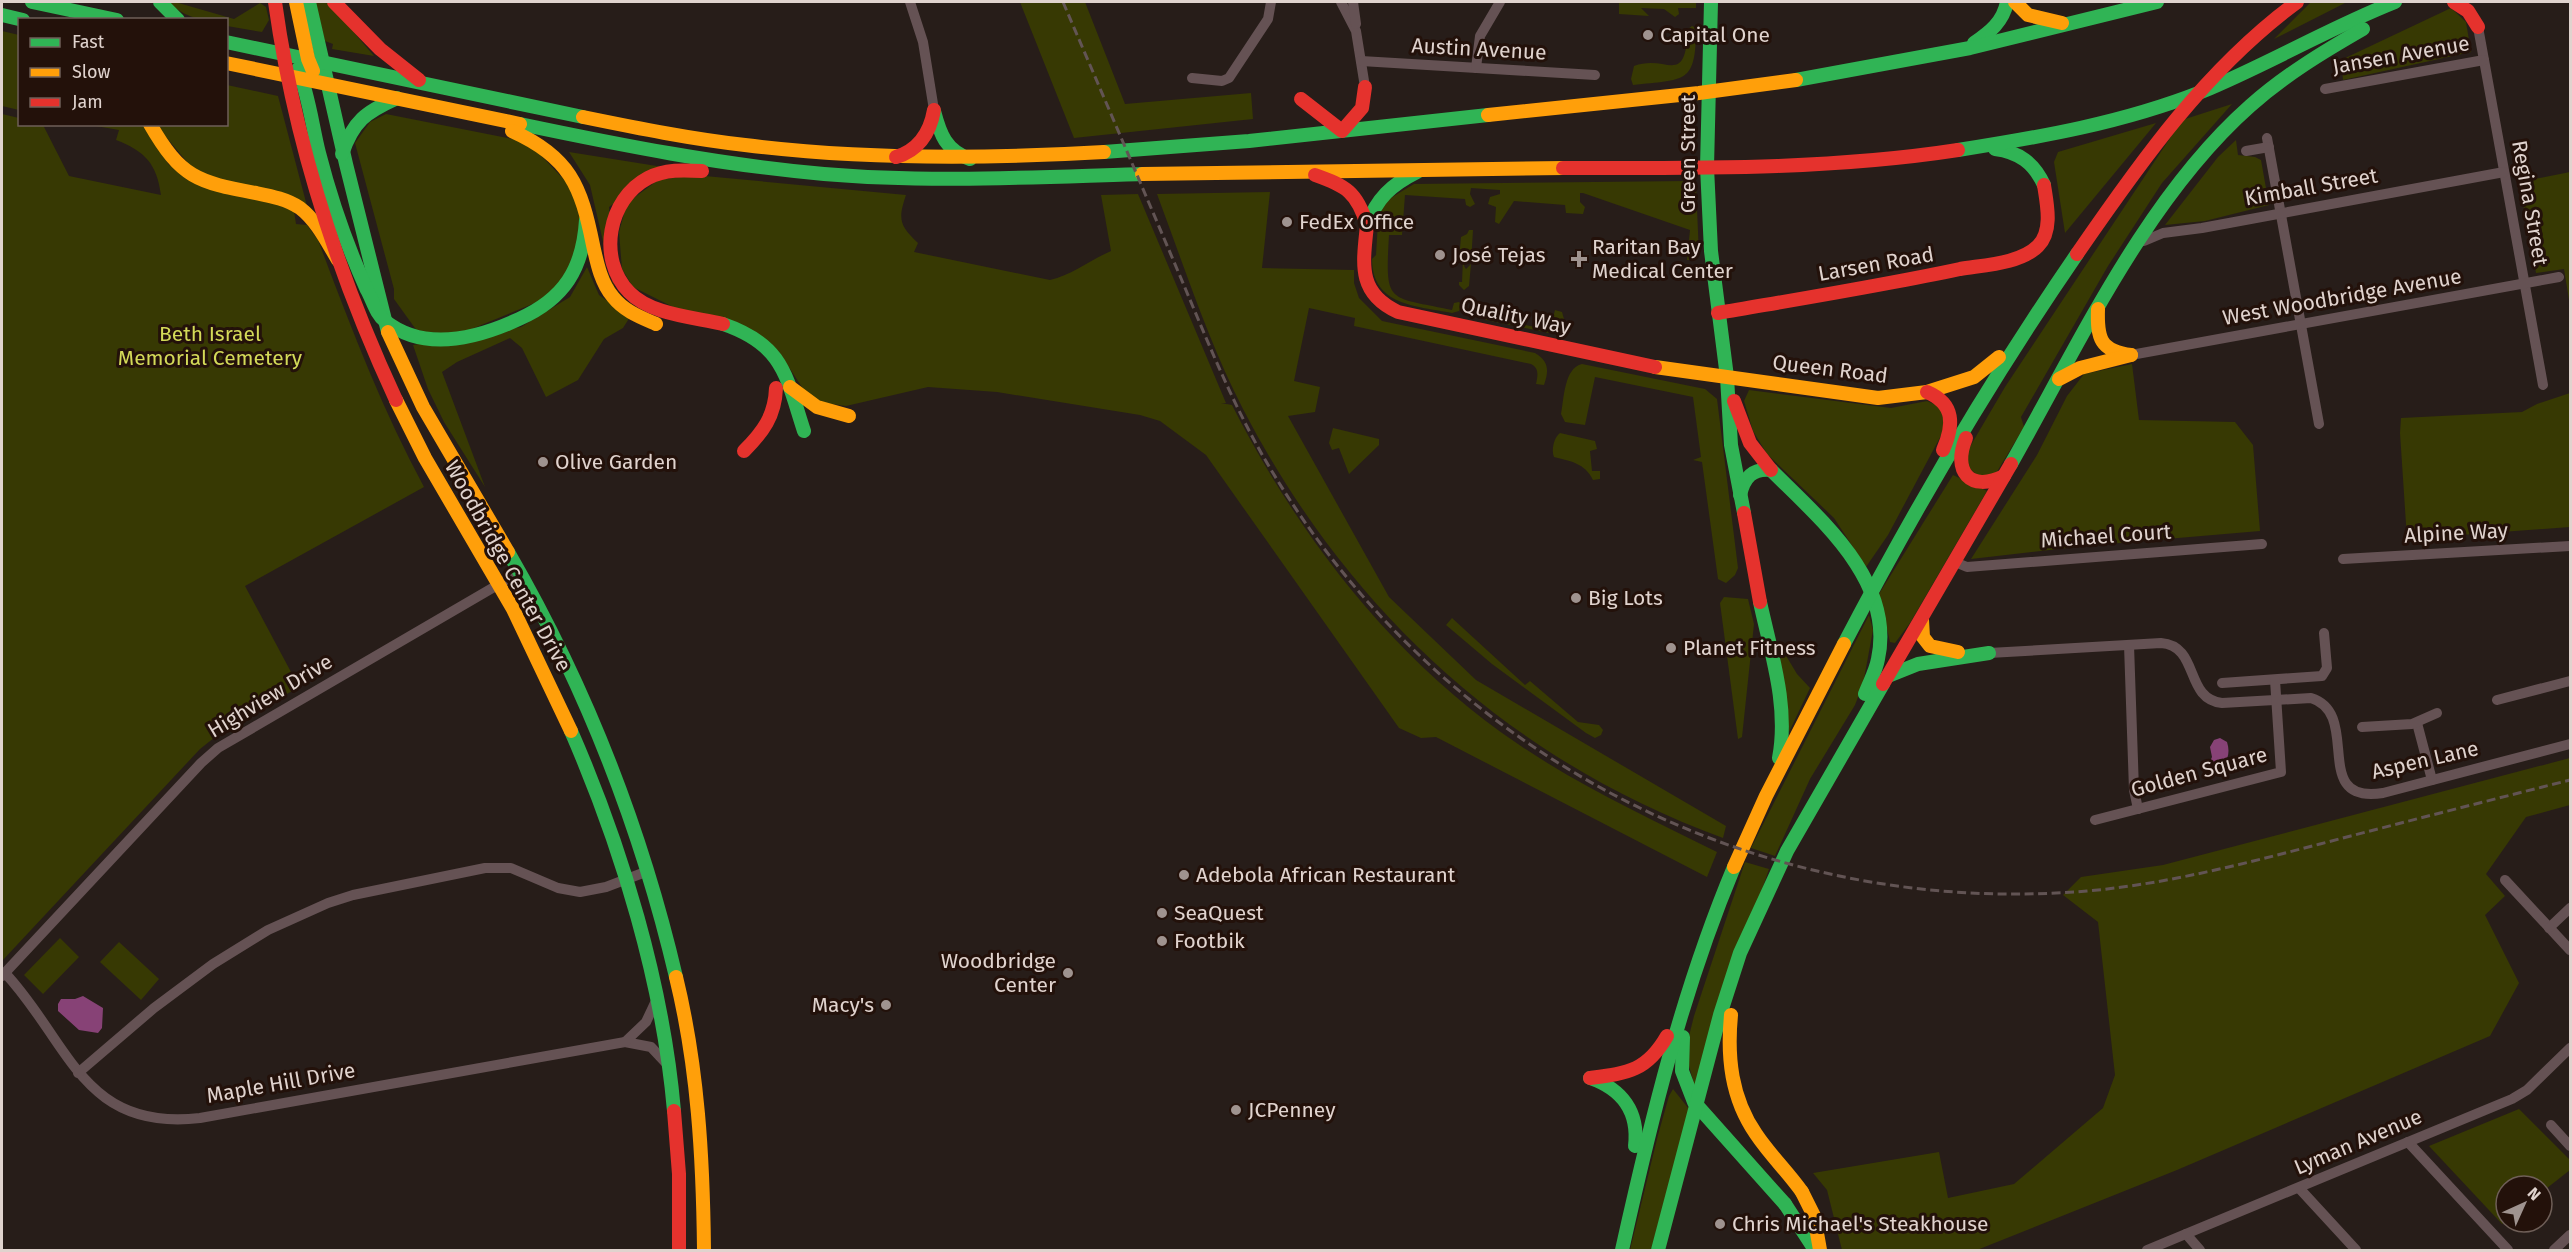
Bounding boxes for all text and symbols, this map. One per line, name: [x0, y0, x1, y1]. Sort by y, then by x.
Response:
legend: [18, 18, 228, 126]
place label: Capital One: [1660, 22, 1770, 48]
marker: Capital One: [1641, 28, 1655, 42]
street label: Jansen Avenue: [2330, 30, 2472, 80]
text: Fast: [72, 31, 105, 53]
street label: Austin Avenue: [1411, 32, 1547, 66]
text: Slow: [72, 61, 111, 83]
text: Jam: [72, 91, 103, 113]
street label: Green Street: [1675, 94, 1701, 213]
street label: Regina Street: [2506, 138, 2554, 268]
street label: Kimball Street: [2242, 162, 2380, 211]
place label: FedEx Office: [1299, 209, 1414, 235]
marker: FedEx Office: [1280, 215, 1294, 229]
place label: Raritan Bay Medical Center: [1592, 234, 1733, 284]
street label: Larsen Road: [1816, 241, 1936, 287]
place label: José Tejas: [1452, 242, 1546, 268]
marker: José Tejas: [1433, 248, 1447, 262]
marker: Raritan Bay Medical Center: [1570, 250, 1588, 268]
street label: West Woodbridge Avenue: [2221, 263, 2463, 331]
street label: Quality Way: [1459, 292, 1574, 340]
park label: Beth Israel Memorial Cemetery: [118, 321, 303, 371]
street label: Queen Road: [1771, 349, 1889, 389]
place label: Olive Garden: [555, 449, 677, 475]
marker: Olive Garden: [536, 455, 550, 469]
street label: Woodbridge Center Drive: [439, 456, 577, 676]
street label: Alpine Way: [2403, 517, 2509, 549]
street label: Michael Court: [2040, 518, 2173, 554]
place label: Big Lots: [1588, 585, 1663, 611]
marker: Big Lots: [1569, 591, 1583, 605]
place label: Planet Fitness: [1683, 635, 1816, 661]
marker: Planet Fitness: [1664, 641, 1678, 655]
street label: Highview Drive: [203, 649, 337, 743]
street label: Aspen Lane: [2369, 735, 2481, 785]
street label: Golden Square: [2128, 741, 2270, 803]
place label: Adebola African Restaurant: [1196, 862, 1456, 888]
marker: Adebola African Restaurant: [1177, 868, 1191, 882]
place label: SeaQuest: [1174, 900, 1264, 926]
marker: SeaQuest: [1155, 906, 1169, 920]
place label: Footbik: [1174, 928, 1245, 954]
marker: Footbik: [1155, 934, 1169, 948]
place label: Woodbridge Center: [941, 948, 1056, 998]
marker: Woodbridge Center: [1061, 966, 1075, 980]
place label: Macy's: [812, 992, 874, 1018]
marker: Macy's: [879, 998, 893, 1012]
street label: Maple Hill Drive: [205, 1057, 357, 1109]
place label: JCPenney: [1248, 1097, 1336, 1123]
marker: JCPenney: [1229, 1103, 1243, 1117]
street label: Lyman Avenue: [2290, 1103, 2426, 1181]
north arrow: [2494, 1174, 2554, 1234]
text: N: [2524, 1183, 2545, 1204]
place label: Chris Michael's Steakhouse: [1732, 1211, 1989, 1237]
marker: Chris Michael's Steakhouse: [1713, 1217, 1727, 1231]

